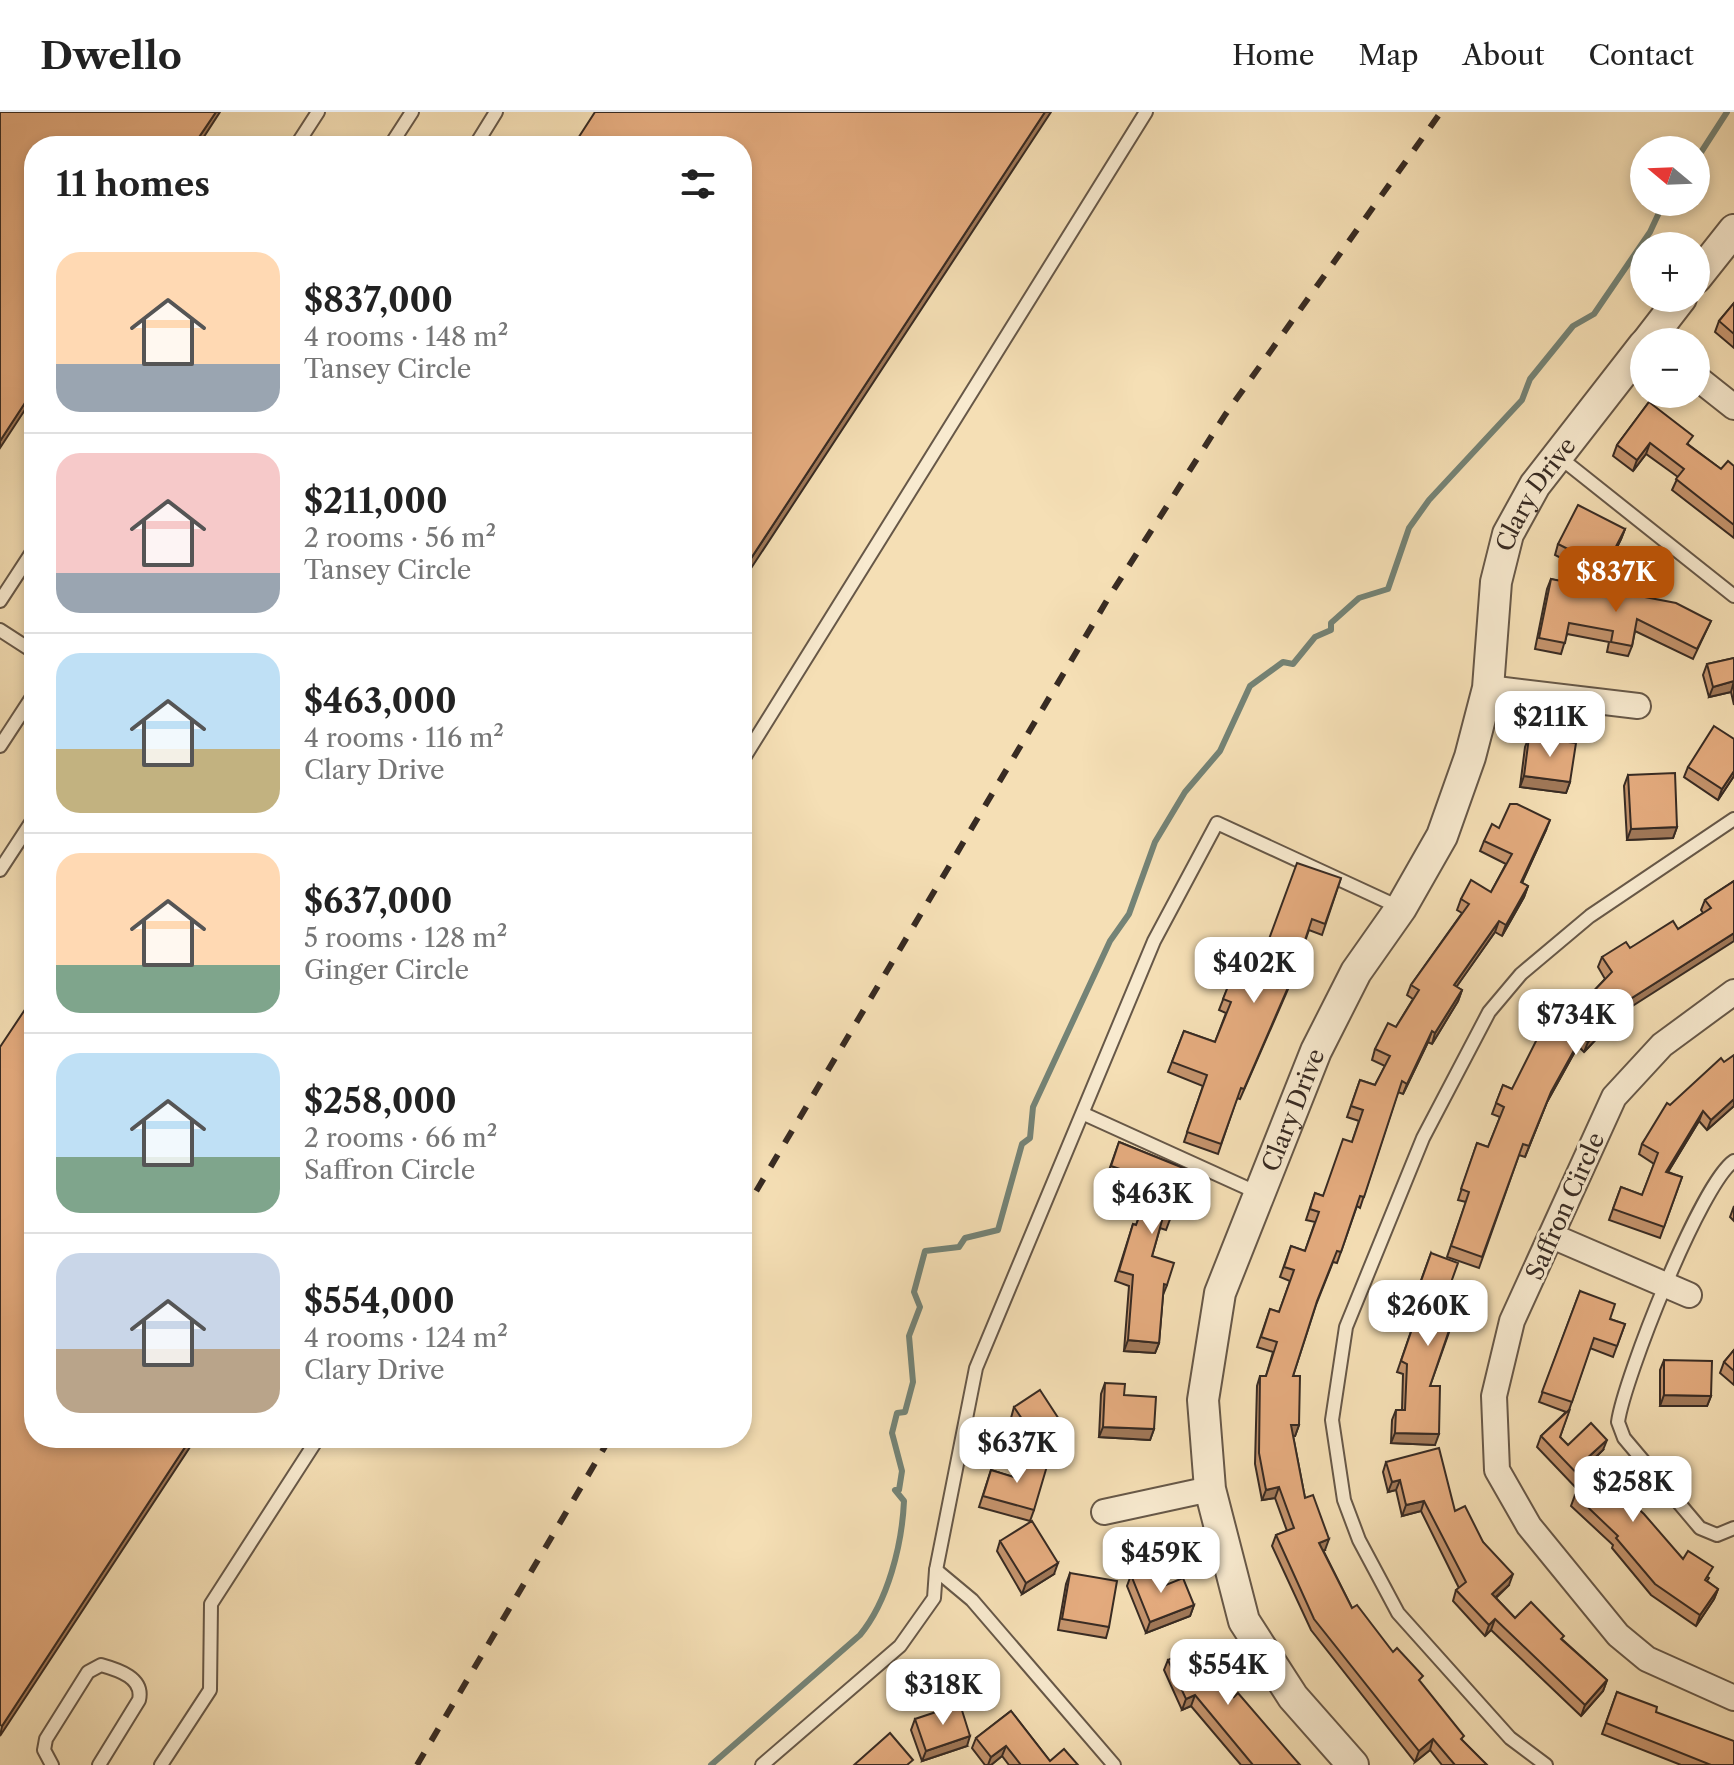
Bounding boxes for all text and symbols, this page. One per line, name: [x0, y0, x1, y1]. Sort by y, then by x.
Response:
text: Dwello: [40, 32, 182, 79]
text: Home: [1232, 38, 1314, 72]
text: Map: [1358, 38, 1418, 72]
text: About: [1462, 38, 1544, 72]
text: Contact: [1588, 38, 1694, 72]
north arrow: [1630, 136, 1710, 216]
map controls: [1630, 136, 1710, 408]
icon: filters: [676, 162, 720, 206]
text: 11 homes: [56, 163, 210, 205]
button: +: [1630, 232, 1710, 312]
text: $837,000: [304, 279, 453, 321]
icon: home: [120, 284, 216, 380]
text: 4 rooms · 148 m²: [304, 321, 508, 353]
button: −: [1630, 328, 1710, 408]
text: Tansey Circle: [304, 353, 471, 385]
street label: Clary Drive: [1490, 431, 1581, 554]
text: $211,000: [304, 480, 448, 522]
icon: home: [120, 485, 216, 581]
text: 2 rooms · 56 m²: [304, 522, 496, 554]
pin: $837K: [1560, 546, 1672, 614]
text: Tansey Circle: [304, 554, 471, 586]
text: $837K: [1576, 556, 1656, 588]
text: $463,000: [304, 680, 457, 722]
icon: home: [120, 685, 216, 781]
pin: $211K: [1494, 691, 1606, 759]
text: $211K: [1513, 701, 1587, 733]
text: 4 rooms · 116 m²: [304, 722, 504, 754]
text: Clary Drive: [304, 754, 445, 786]
text: $637,000: [304, 880, 452, 922]
icon: home: [120, 885, 216, 981]
text: 5 rooms · 128 m²: [304, 922, 507, 954]
pin: $402K: [1198, 937, 1310, 1005]
text: $402K: [1213, 947, 1295, 979]
text: Ginger Circle: [304, 954, 469, 986]
pin: $734K: [1520, 989, 1632, 1057]
text: $734K: [1537, 999, 1615, 1031]
street label: Clary Drive: [1255, 1044, 1330, 1176]
text: $258,000: [304, 1080, 457, 1122]
icon: home: [120, 1085, 216, 1181]
text: 2 rooms · 66 m²: [304, 1122, 497, 1154]
street label: Saffron Circle: [1520, 1128, 1610, 1284]
text: Saffron Circle: [304, 1154, 475, 1186]
pin: $463K: [1096, 1168, 1208, 1236]
text: $463K: [1112, 1178, 1192, 1210]
text: $554,000: [304, 1280, 455, 1322]
pin: $260K: [1372, 1280, 1484, 1348]
icon: home: [120, 1285, 216, 1381]
text: $260K: [1387, 1290, 1469, 1322]
text: 4 rooms · 124 m²: [304, 1322, 508, 1354]
text: Clary Drive: [304, 1354, 445, 1386]
pin: $637K: [961, 1417, 1073, 1485]
text: $637K: [977, 1427, 1057, 1459]
pin: $258K: [1577, 1456, 1689, 1524]
text: $258K: [1592, 1466, 1674, 1498]
pin: $459K: [1105, 1527, 1217, 1595]
text: $459K: [1121, 1537, 1201, 1569]
pin: $554K: [1172, 1639, 1284, 1707]
text: $554K: [1188, 1649, 1268, 1681]
pin: $318K: [887, 1659, 999, 1727]
text: $318K: [904, 1669, 982, 1701]

